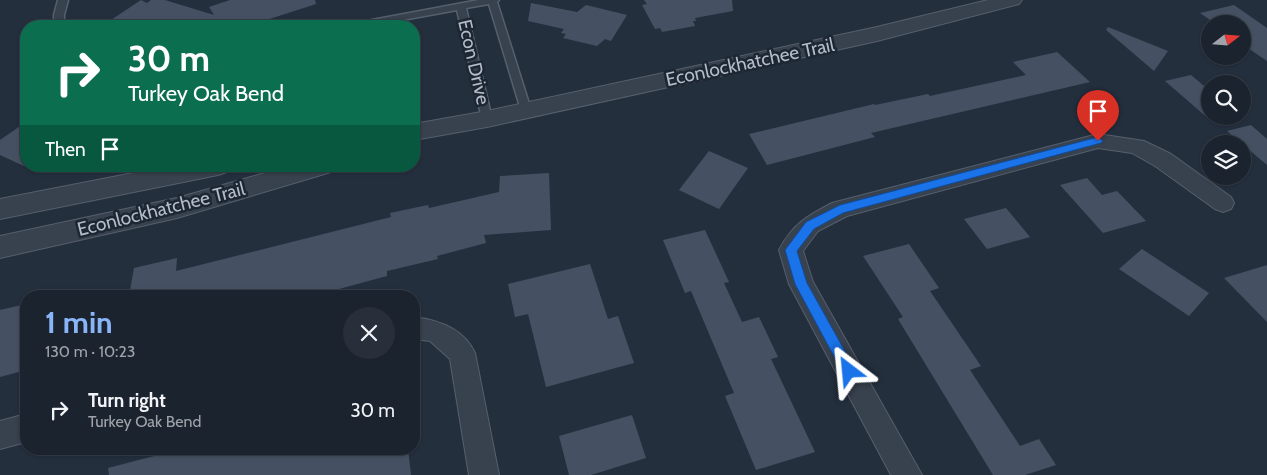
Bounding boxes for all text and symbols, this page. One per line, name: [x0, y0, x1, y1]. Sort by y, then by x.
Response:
north arrow: [1201, 15, 1251, 65]
map controls: [1201, 15, 1251, 185]
street label: Econ Drive: [453, 17, 495, 107]
street label: Econlockhatchee Trail: [664, 33, 837, 91]
text: 30 m: [128, 37, 210, 80]
icon: right: [45, 40, 110, 105]
button: search: [1201, 75, 1251, 125]
text: Turkey Oak Bend: [128, 80, 284, 107]
pin: [1077, 90, 1119, 141]
icon: arrive: [1084, 97, 1112, 125]
icon: arrive: [96, 135, 124, 163]
button: layers: [1201, 135, 1251, 185]
text: Then: [45, 138, 86, 161]
street label: Econlockhatchee Trail: [75, 177, 248, 241]
text: 1 min: [45, 304, 113, 341]
button: close: [343, 307, 395, 359]
text: 130 m · 10:23: [45, 342, 135, 361]
position arrow: [822, 344, 874, 396]
text: Turn right: [88, 389, 166, 412]
icon: right: [45, 396, 73, 424]
text: 30 m: [351, 399, 395, 422]
text: Turkey Oak Bend: [88, 412, 201, 431]

